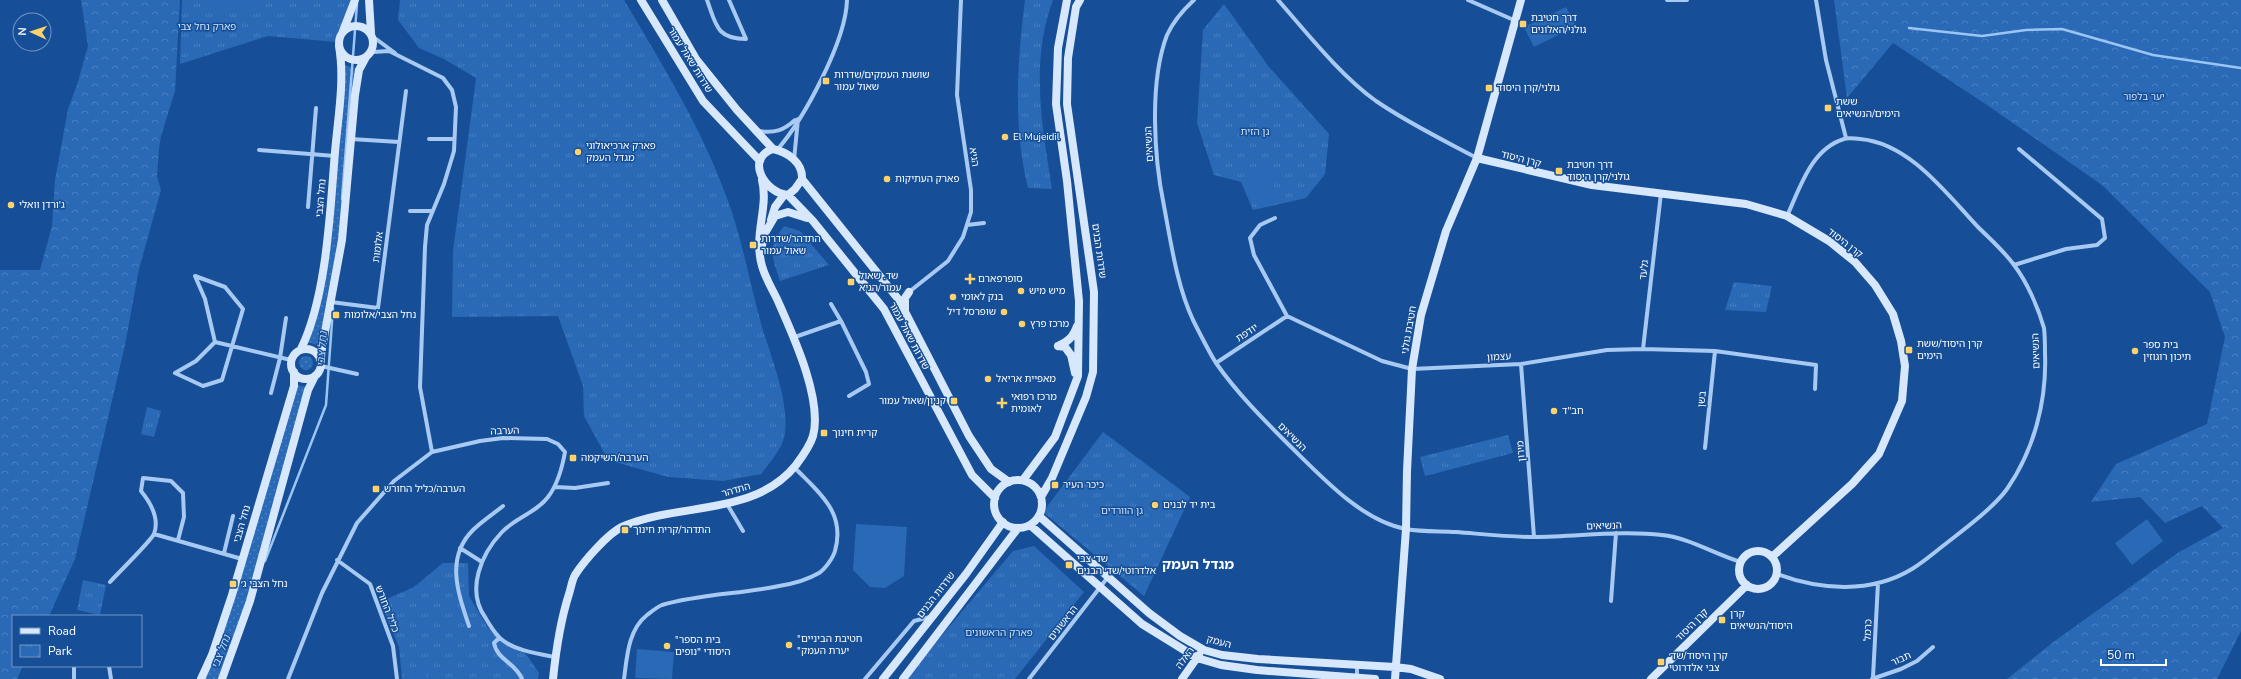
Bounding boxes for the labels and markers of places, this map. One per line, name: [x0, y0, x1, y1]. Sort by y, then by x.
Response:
place label: דרך חטיבת גולני/האלונים: [1531, 11, 1587, 37]
marker: דרך חטיבת גולני/האלונים: [1518, 19, 1528, 29]
place label: שושנת העמקים/שדרות שאול עמור: [834, 68, 930, 94]
marker: שושנת העמקים/שדרות שאול עמור: [821, 76, 831, 86]
place label: גולני/קרן היסוד: [1497, 81, 1560, 95]
marker: גולני/קרן היסוד: [1484, 83, 1494, 93]
place label: ששת הימים/הנשיאים: [1836, 95, 1900, 121]
marker: ששת הימים/הנשיאים: [1823, 103, 1833, 113]
place label: El Mujeidil: [1013, 130, 1060, 144]
marker: El Mujeidil: [1000, 132, 1010, 142]
place label: פארק ארכיאולוגי מגדל העמק: [586, 139, 656, 165]
marker: פארק ארכיאולוגי מגדל העמק: [573, 147, 583, 157]
place label: דרך חטיבת גולני/קרן היסוד: [1567, 158, 1630, 184]
marker: דרך חטיבת גולני/קרן היסוד: [1554, 166, 1564, 176]
place label: פארק העתיקות: [895, 172, 959, 186]
marker: פארק העתיקות: [882, 174, 892, 184]
place label: ג'ורדן וואלי: [19, 198, 65, 212]
marker: ג'ורדן וואלי: [6, 200, 16, 210]
place label: התדהר/שדרות שאול עמור: [761, 232, 821, 258]
marker: התדהר/שדרות שאול עמור: [748, 240, 758, 250]
place label: שד. שאול עמור/הגיא: [859, 269, 902, 295]
place label: סופרפארם: [978, 272, 1023, 286]
marker: סופרפארם: [965, 274, 975, 284]
marker: שד. שאול עמור/הגיא: [846, 277, 856, 287]
place label: מיש מיש: [1029, 284, 1066, 298]
marker: מיש מיש: [1016, 286, 1026, 296]
place label: בנק לאומי: [961, 290, 1004, 304]
marker: בנק לאומי: [948, 292, 958, 302]
place label: שופרסל דיל: [947, 305, 996, 319]
marker: שופרסל דיל: [999, 307, 1009, 317]
place label: נחל הצבי/אלומות: [344, 308, 416, 322]
marker: נחל הצבי/אלומות: [331, 310, 341, 320]
place label: מרכז פרץ: [1030, 317, 1070, 331]
marker: מרכז פרץ: [1017, 319, 1027, 329]
place label: קרן היסוד/ששת הימים: [1917, 337, 1983, 363]
place label: בית ספר תיכון רוגוזין: [2143, 338, 2191, 364]
marker: קרן היסוד/ששת הימים: [1904, 345, 1914, 355]
marker: בית ספר תיכון רוגוזין: [2130, 346, 2140, 356]
place label: מאפיית אריאל: [996, 372, 1056, 386]
marker: מאפיית אריאל: [983, 374, 993, 384]
place label: מרכז רפואי לאומית: [1011, 390, 1057, 416]
place label: קניון/שאול עמור: [879, 394, 946, 408]
marker: קניון/שאול עמור: [949, 396, 959, 406]
marker: מרכז רפואי לאומית: [996, 397, 1008, 409]
place label: חב"ד: [1562, 404, 1584, 418]
marker: חב"ד: [1549, 406, 1559, 416]
place label: קרית חינוך: [832, 426, 878, 440]
marker: קרית חינוך: [819, 428, 829, 438]
place label: הערבה/השיקמה: [581, 451, 649, 465]
marker: הערבה/השיקמה: [568, 453, 578, 463]
place label: כיכר העיר: [1063, 478, 1104, 492]
marker: כיכר העיר: [1050, 480, 1060, 490]
place label: הערבה/כליל החורש: [384, 482, 465, 496]
marker: הערבה/כליל החורש: [371, 484, 381, 494]
place label: בית יד לבנים: [1163, 498, 1216, 512]
marker: בית יד לבנים: [1150, 500, 1160, 510]
place label: התדהר/קרית חינוך: [633, 523, 711, 537]
marker: התדהר/קרית חינוך: [620, 525, 630, 535]
place label: שד׳ צבי אלדרוטי/שד׳ הבנים: [1077, 552, 1156, 578]
marker: שד׳ צבי אלדרוטי/שד׳ הבנים: [1064, 560, 1074, 570]
place label: נחל הצבי ג׳: [241, 577, 288, 591]
marker: נחל הצבי ג׳: [228, 579, 238, 589]
place label: קרן היסוד/הנשיאים: [1730, 607, 1793, 633]
marker: קרן היסוד/הנשיאים: [1717, 615, 1727, 625]
place label: "חטיבת הביניים "יערת העמק: [797, 632, 862, 658]
place label: "בית הספר היסודי "נופים: [675, 633, 731, 659]
marker: "חטיבת הביניים "יערת העמק: [784, 640, 794, 650]
marker: "בית הספר היסודי "נופים: [662, 641, 672, 651]
place label: קרן היסוד/שד׳ צבי אלדרוטי: [1669, 649, 1728, 675]
marker: קרן היסוד/שד׳ צבי אלדרוטי: [1656, 657, 1666, 667]

